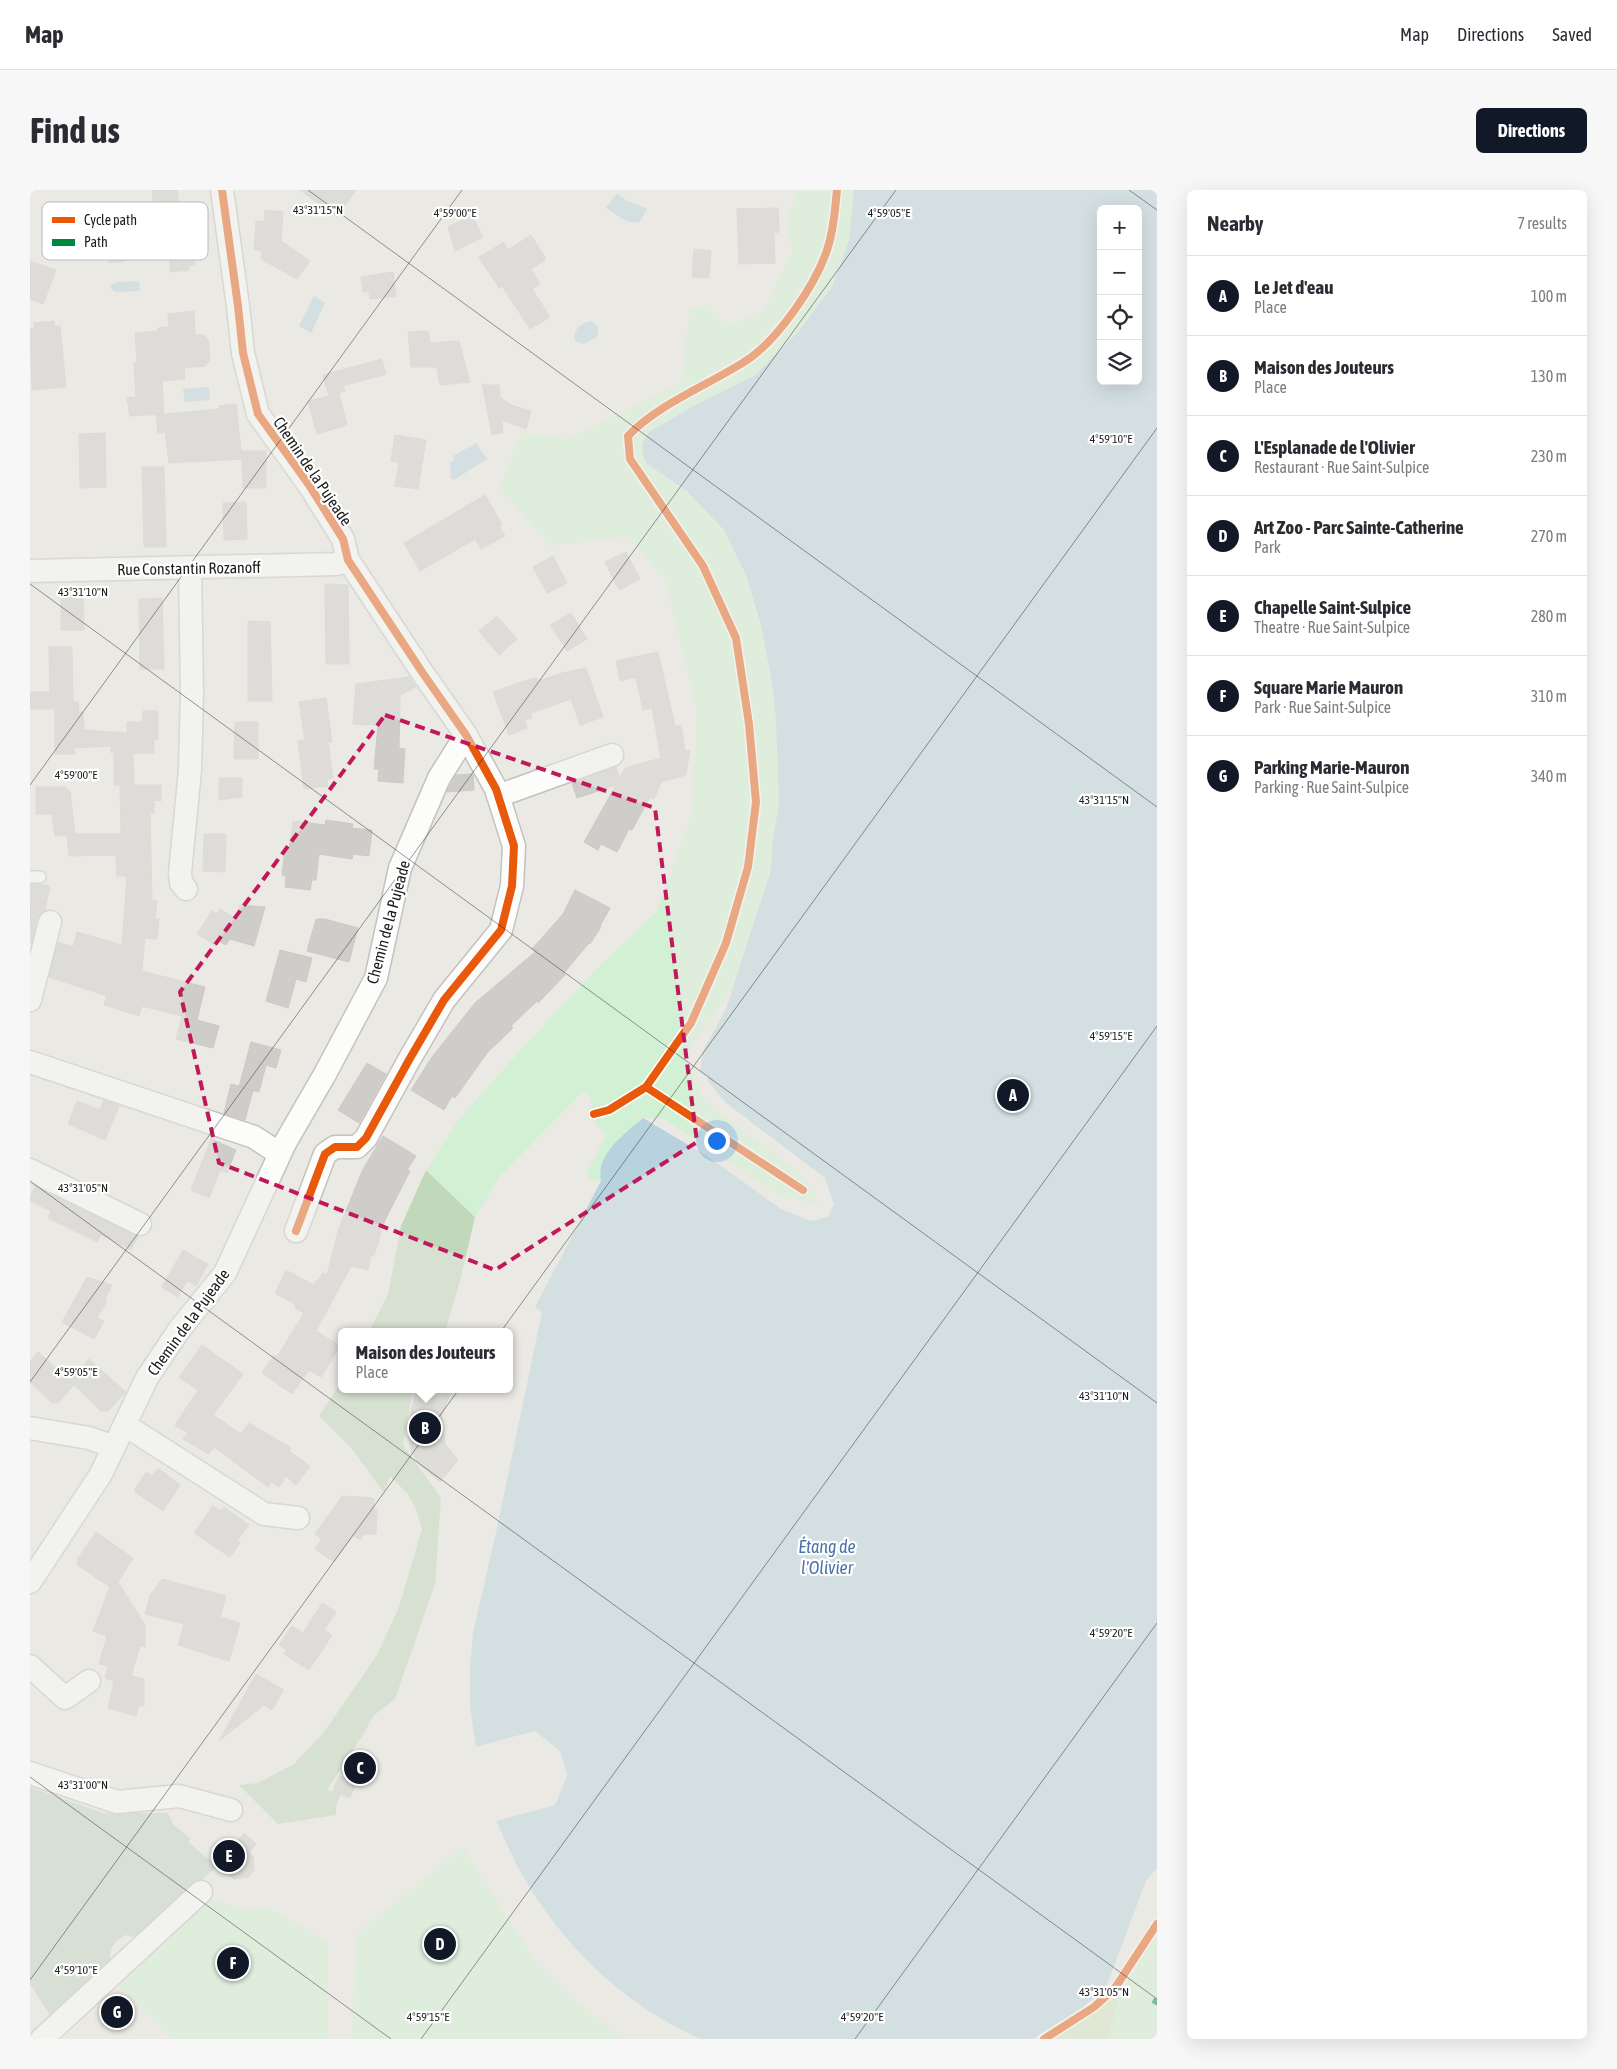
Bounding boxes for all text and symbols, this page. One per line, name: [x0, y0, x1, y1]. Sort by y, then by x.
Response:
text: Map: [25, 21, 64, 48]
text: Map: [1400, 24, 1429, 45]
text: Directions: [1457, 24, 1524, 45]
text: Saved: [1552, 24, 1592, 45]
button: Directions: [1476, 108, 1587, 153]
text: Find us: [30, 110, 120, 150]
legend: [42, 202, 208, 260]
text: 43°31'15"N: [293, 203, 343, 217]
map controls: [1097, 205, 1142, 385]
button: +: [1097, 205, 1142, 250]
text: 4°59'00"E: [434, 206, 476, 220]
text: 4°59'05"E: [868, 206, 910, 220]
text: Nearby: [1207, 211, 1263, 235]
text: Cycle path: [84, 212, 137, 228]
text: 7 results: [1517, 214, 1567, 232]
text: Path: [84, 234, 108, 250]
button: −: [1097, 250, 1142, 295]
text: Le Jet d'eau: [1254, 276, 1333, 298]
text: A: [1219, 287, 1227, 305]
text: 100 m: [1531, 287, 1567, 305]
button: locate: [1097, 295, 1142, 340]
text: Place: [1254, 298, 1287, 316]
button: layers: [1097, 340, 1142, 385]
text: Maison des Jouteurs: [1254, 356, 1394, 378]
text: B: [1219, 367, 1227, 385]
text: 130 m: [1531, 367, 1567, 385]
text: Place: [1254, 378, 1287, 396]
street label: Chemin de la Pujeade: [269, 413, 356, 529]
text: 4°59'10"E: [1090, 432, 1132, 446]
text: L'Esplanade de l'Olivier: [1254, 436, 1415, 458]
text: C: [1219, 447, 1227, 465]
text: 230 m: [1531, 447, 1567, 465]
text: Restaurant · Rue Saint-Sulpice: [1254, 458, 1429, 476]
text: Art Zoo - Parc Sainte-Catherine: [1254, 516, 1464, 538]
text: D: [1219, 527, 1227, 545]
text: 270 m: [1531, 527, 1567, 545]
text: Park: [1254, 538, 1281, 556]
street label: Rue Constantin Rozanoff: [117, 558, 261, 578]
text: 43°31'10"N: [58, 585, 108, 599]
text: Chapelle Saint-Sulpice: [1254, 596, 1411, 618]
text: E: [1220, 607, 1226, 625]
text: 280 m: [1531, 607, 1567, 625]
text: Theatre · Rue Saint-Sulpice: [1254, 618, 1410, 636]
text: Square Marie Mauron: [1254, 676, 1403, 698]
text: F: [1220, 687, 1226, 705]
text: 310 m: [1531, 687, 1567, 705]
text: Park · Rue Saint-Sulpice: [1254, 698, 1391, 716]
text: Parking Marie-Mauron: [1254, 756, 1409, 778]
text: G: [1219, 767, 1227, 785]
text: 340 m: [1531, 767, 1567, 785]
text: 4°59'00"E: [55, 768, 97, 782]
text: Parking · Rue Saint-Sulpice: [1254, 778, 1409, 796]
text: 43°31'15"N: [1079, 793, 1129, 807]
street label: Chemin de la Pujeade: [363, 858, 414, 986]
text: 4°59'15"E: [1090, 1029, 1132, 1043]
pin: A: [997, 1076, 1029, 1114]
your location: [704, 1128, 730, 1154]
text: 43°31'05"N: [58, 1181, 108, 1195]
street label: Chemin de la Pujeade: [143, 1265, 233, 1379]
popup: [338, 1328, 513, 1393]
text: Maison des Jouteurs: [356, 1341, 495, 1363]
text: Place: [356, 1363, 388, 1381]
text: 4°59'05"E: [55, 1365, 97, 1379]
text: 43°31'10"N: [1079, 1389, 1129, 1403]
pin: B: [409, 1409, 441, 1447]
water label: Étang de l'Olivier: [798, 1536, 856, 1578]
text: 4°59'20"E: [1090, 1626, 1132, 1640]
pin: C: [344, 1749, 376, 1787]
text: 43°31'00"N: [58, 1778, 108, 1792]
pin: E: [213, 1837, 245, 1875]
pin: D: [424, 1925, 456, 1963]
pin: F: [217, 1944, 249, 1982]
text: 4°59'10"E: [55, 1963, 97, 1977]
text: 43°31'05"N: [1079, 1985, 1129, 1999]
pin: G: [101, 1993, 133, 2031]
text: 4°59'15"E: [407, 2010, 449, 2024]
text: 4°59'20"E: [841, 2010, 883, 2024]

